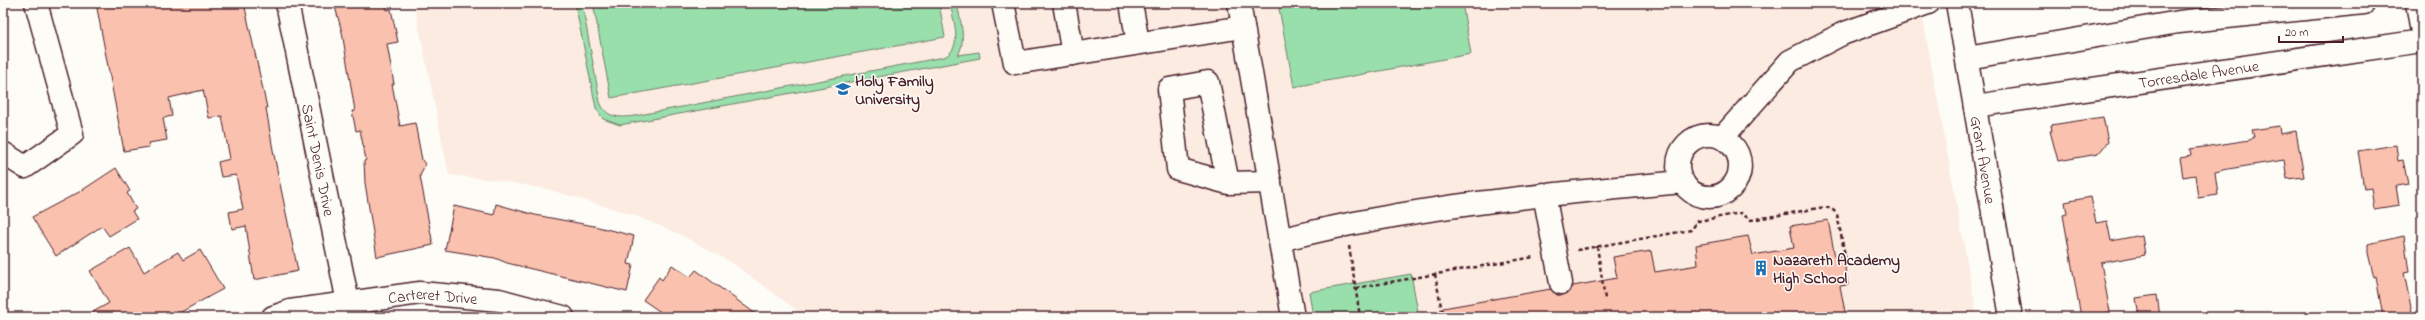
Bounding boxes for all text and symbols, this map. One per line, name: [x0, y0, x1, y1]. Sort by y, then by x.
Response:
scale bar: [2279, 18, 2343, 44]
text: 20 m: [2285, 24, 2308, 42]
street label: Torresdale Avenue: [2137, 55, 2262, 96]
place label: Holy Family University: [855, 70, 934, 113]
school or university icon: Holy Family University: [834, 80, 852, 98]
street label: Saint Denis Drive: [294, 102, 340, 219]
street label: Grant Avenue: [1963, 114, 2001, 207]
place label: Nazareth Academy High School: [1773, 249, 1900, 292]
building icon: Nazareth Academy High School: [1752, 259, 1770, 277]
street label: Carteret Drive: [387, 283, 479, 312]

